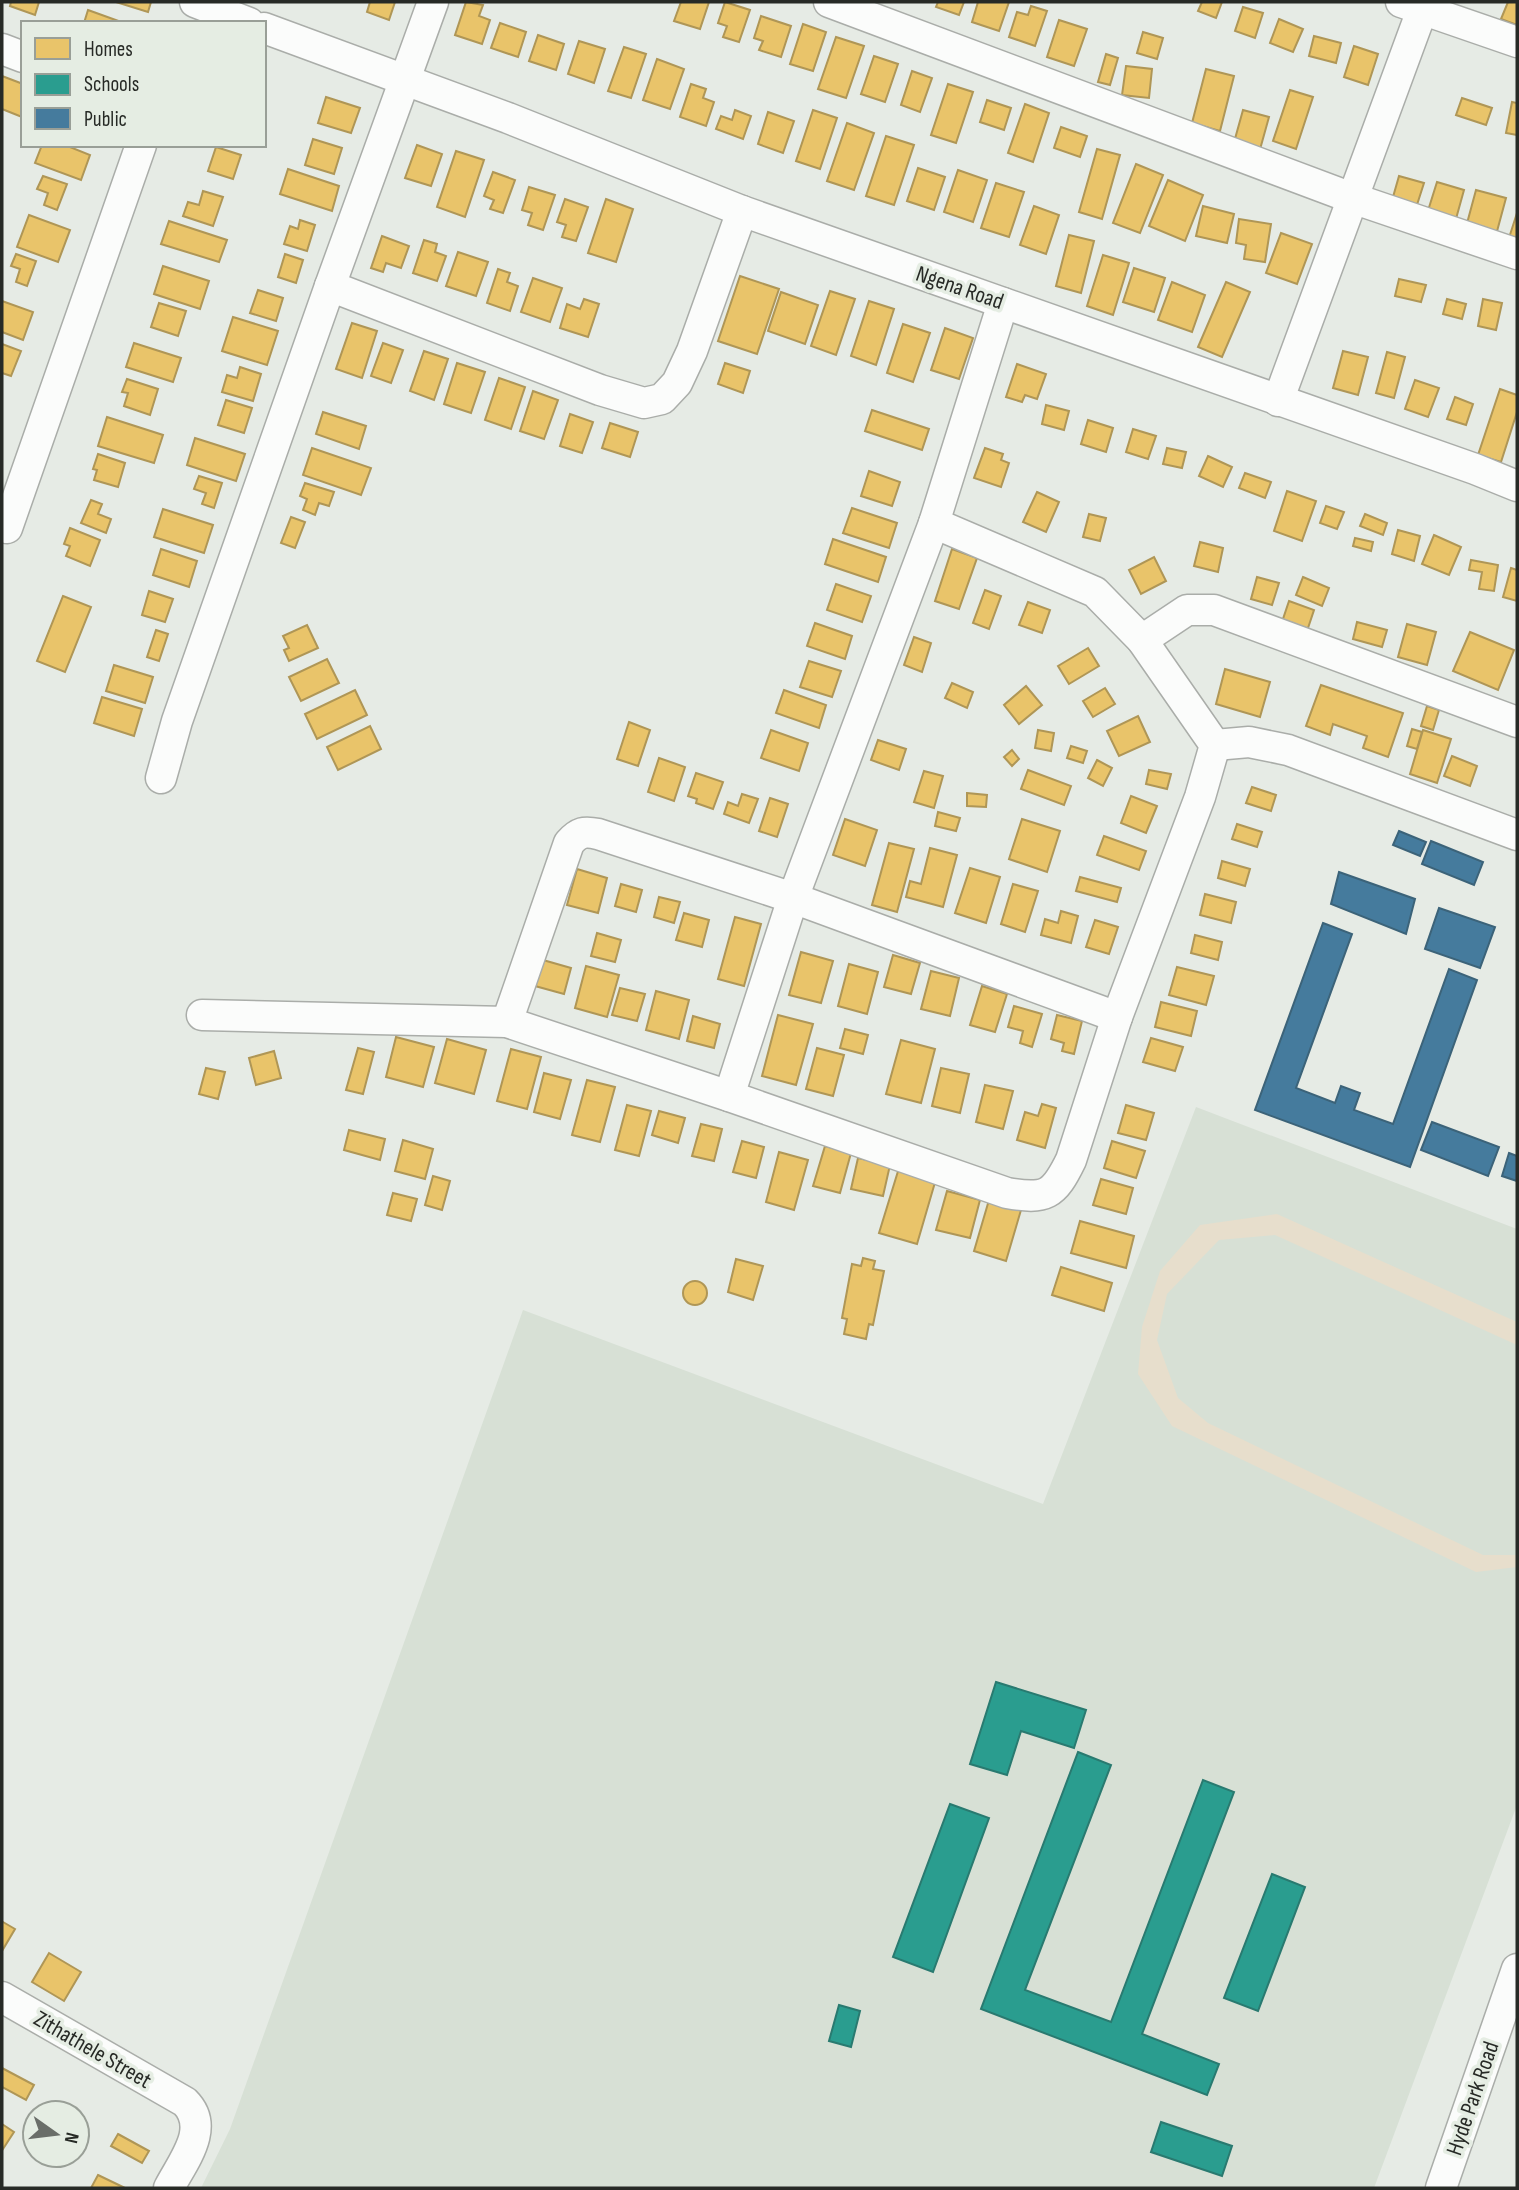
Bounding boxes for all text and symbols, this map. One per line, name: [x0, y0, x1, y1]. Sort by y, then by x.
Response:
legend: [21, 21, 266, 147]
text: Homes: [84, 37, 133, 62]
text: Schools: [84, 72, 139, 97]
text: Public: [84, 107, 127, 132]
street label: Ngena Road: [912, 260, 1007, 316]
street label: Zithathele Street: [29, 2005, 156, 2095]
street label: Hyde Park Road: [1440, 2038, 1505, 2159]
north arrow: [21, 2099, 91, 2169]
text: N: [59, 2130, 83, 2145]

